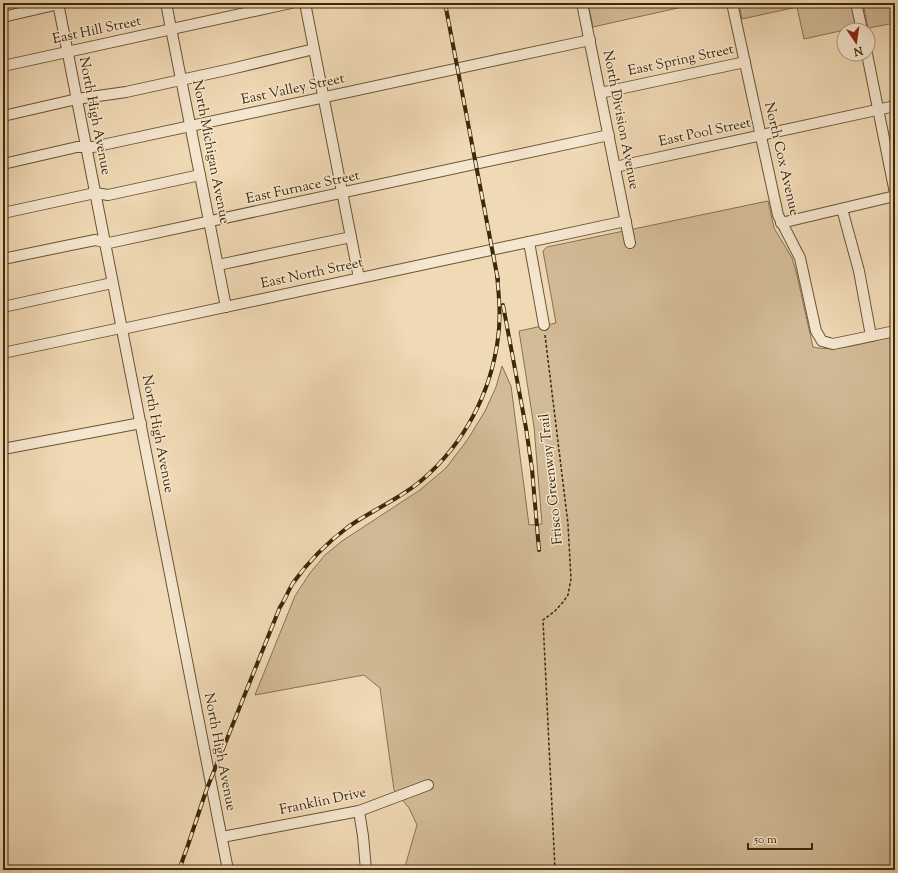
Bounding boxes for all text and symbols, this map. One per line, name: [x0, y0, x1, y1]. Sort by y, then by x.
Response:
street label: East Hill Street: [51, 12, 143, 50]
north arrow: [836, 22, 876, 62]
street label: East Spring Street: [626, 40, 736, 82]
text: N: [852, 42, 865, 60]
street label: North Division Avenue: [597, 49, 643, 191]
street label: North High Avenue: [73, 55, 115, 177]
street label: East Valley Street: [239, 69, 347, 111]
street label: North Michigan Avenue: [186, 78, 234, 226]
street label: North Cox Avenue: [758, 100, 804, 218]
street label: East Pool Street: [657, 113, 753, 153]
street label: East Furnace Street: [244, 166, 362, 210]
street label: East North Street: [259, 253, 365, 295]
street label: North High Avenue: [136, 373, 178, 495]
street label: Frisco Greenway Trail: [535, 412, 569, 546]
street label: North High Avenue: [198, 691, 240, 813]
street label: Franklin Drive: [278, 783, 368, 821]
scale bar: [748, 825, 812, 851]
text: 50 m: [753, 831, 777, 849]

